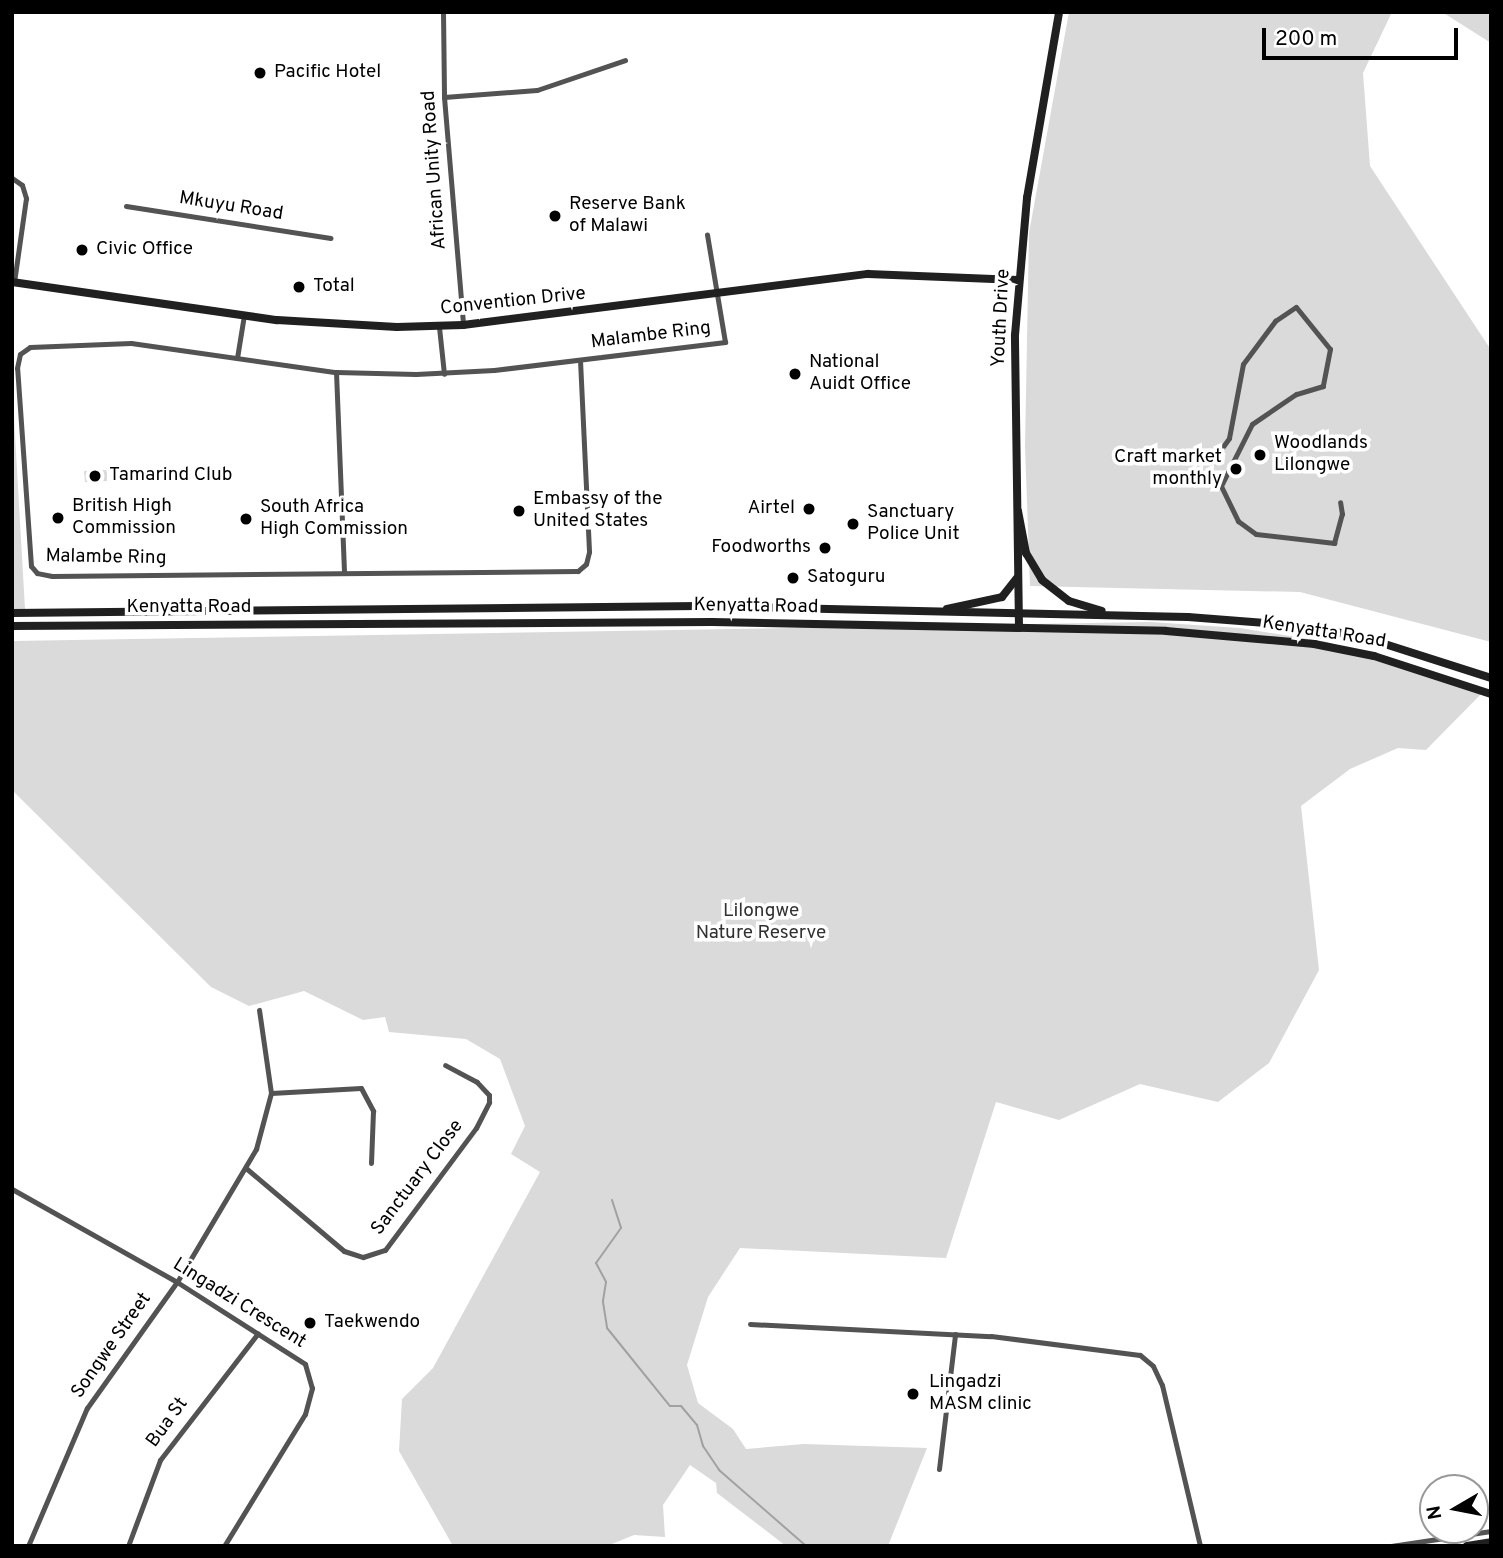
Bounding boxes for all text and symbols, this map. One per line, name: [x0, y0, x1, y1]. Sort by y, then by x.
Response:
scale bar: [1265, 14, 1461, 58]
text: 200 m: [1275, 26, 1337, 53]
place label: Pacific Hotel: [274, 62, 381, 84]
marker: Pacific Hotel: [252, 65, 268, 81]
street label: African Unity Road: [418, 89, 452, 251]
street label: Mkuyu Road: [177, 188, 285, 226]
place label: Reserve Bank of Malawi: [569, 194, 686, 238]
marker: Reserve Bank of Malawi: [547, 208, 563, 224]
place label: Civic Office: [96, 239, 193, 261]
marker: Civic Office: [74, 242, 90, 258]
street label: Youth Drive: [988, 268, 1016, 368]
place label: Total: [313, 276, 355, 298]
marker: Total: [291, 279, 307, 295]
street label: Convention Drive: [439, 283, 587, 321]
street label: Malambe Ring: [590, 317, 712, 355]
place label: National Auidt Office: [809, 352, 911, 396]
marker: National Auidt Office: [787, 366, 803, 382]
place label: Woodlands Lilongwe: [1274, 433, 1368, 477]
place label: Craft market monthly: [1114, 447, 1222, 491]
marker: Woodlands Lilongwe: [1252, 447, 1268, 463]
marker: Craft market monthly: [1228, 461, 1244, 477]
place label: Tamarind Club: [109, 465, 232, 487]
marker: Tamarind Club: [87, 468, 103, 484]
place label: Embassy of the United States: [533, 489, 663, 533]
place label: British High Commission: [72, 496, 176, 540]
place label: South Africa High Commission: [260, 497, 408, 541]
place label: Airtel: [747, 498, 795, 520]
marker: Airtel: [801, 501, 817, 517]
place label: Sanctuary Police Unit: [867, 502, 960, 546]
marker: Embassy of the United States: [511, 503, 527, 519]
marker: British High Commission: [50, 510, 66, 526]
marker: South Africa High Commission: [238, 511, 254, 527]
marker: Sanctuary Police Unit: [845, 516, 861, 532]
place label: Foodworths: [711, 537, 811, 559]
marker: Foodworths: [817, 540, 833, 556]
street label: Malambe Ring: [45, 546, 167, 570]
place label: Satoguru: [807, 567, 885, 589]
marker: Satoguru: [785, 570, 801, 586]
street label: Kenyatta Road: [693, 595, 819, 619]
street label: Kenyatta Road: [127, 597, 251, 619]
street label: Kenyatta Road: [1261, 612, 1387, 654]
park label: Lilongwe Nature Reserve: [696, 901, 826, 945]
street label: Sanctuary Close: [367, 1116, 469, 1240]
street label: Lingadzi Crescent: [168, 1254, 310, 1354]
street label: Songwe Street: [67, 1289, 157, 1403]
place label: Taekwendo: [324, 1312, 420, 1334]
marker: Taekwendo: [302, 1315, 318, 1331]
place label: Lingadzi MASM clinic: [929, 1372, 1032, 1416]
marker: Lingadzi MASM clinic: [903, 1384, 923, 1404]
street label: Bua St: [142, 1394, 194, 1452]
north arrow: [1419, 1474, 1489, 1544]
text: N: [1422, 1503, 1448, 1521]

